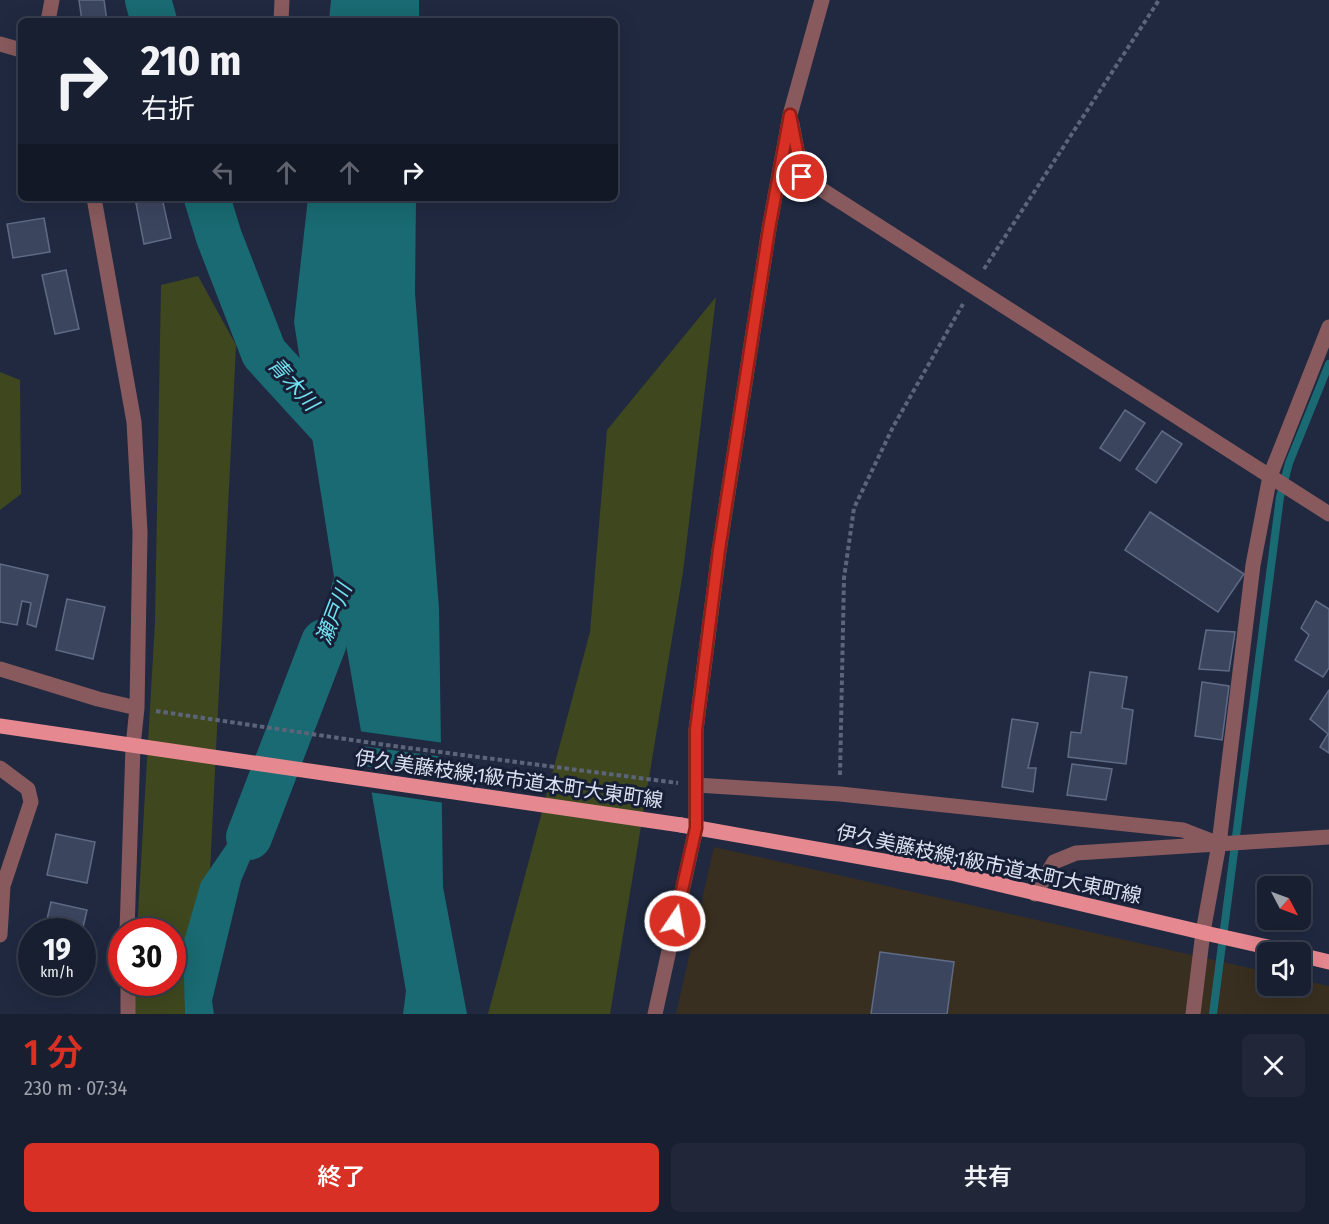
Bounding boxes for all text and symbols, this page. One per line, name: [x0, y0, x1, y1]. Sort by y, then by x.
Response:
text: 210 m: [141, 36, 241, 86]
icon: right: [42, 42, 120, 120]
text: 右折: [141, 93, 195, 125]
pin: [776, 151, 827, 202]
icon: left: [207, 156, 240, 189]
icon: ahead: [270, 156, 303, 189]
icon: ahead: [333, 156, 366, 189]
icon: right: [396, 156, 429, 189]
icon: arrive: [785, 160, 818, 193]
water label: 青木川: [262, 352, 325, 418]
water label: 瀬戸川: [311, 578, 358, 648]
street label: 伊久美藤枝線;1級市道本町大東町線: [353, 745, 665, 813]
street label: 伊久美藤枝線;1級市道本町大東町線: [834, 820, 1144, 908]
north arrow: [1257, 876, 1311, 930]
map controls: [1257, 876, 1311, 996]
position arrow: [643, 889, 707, 953]
speed limit sign: 30: [108, 918, 186, 996]
text: 19: [43, 932, 71, 968]
button: sound: [1257, 942, 1311, 996]
text: km/h: [40, 963, 74, 981]
text: 1 分: [24, 1031, 83, 1075]
button: close: [1242, 1034, 1305, 1097]
text: 230 m · 07:34: [24, 1076, 127, 1100]
button: 終了: [24, 1143, 659, 1212]
button: 共有: [671, 1143, 1305, 1212]

